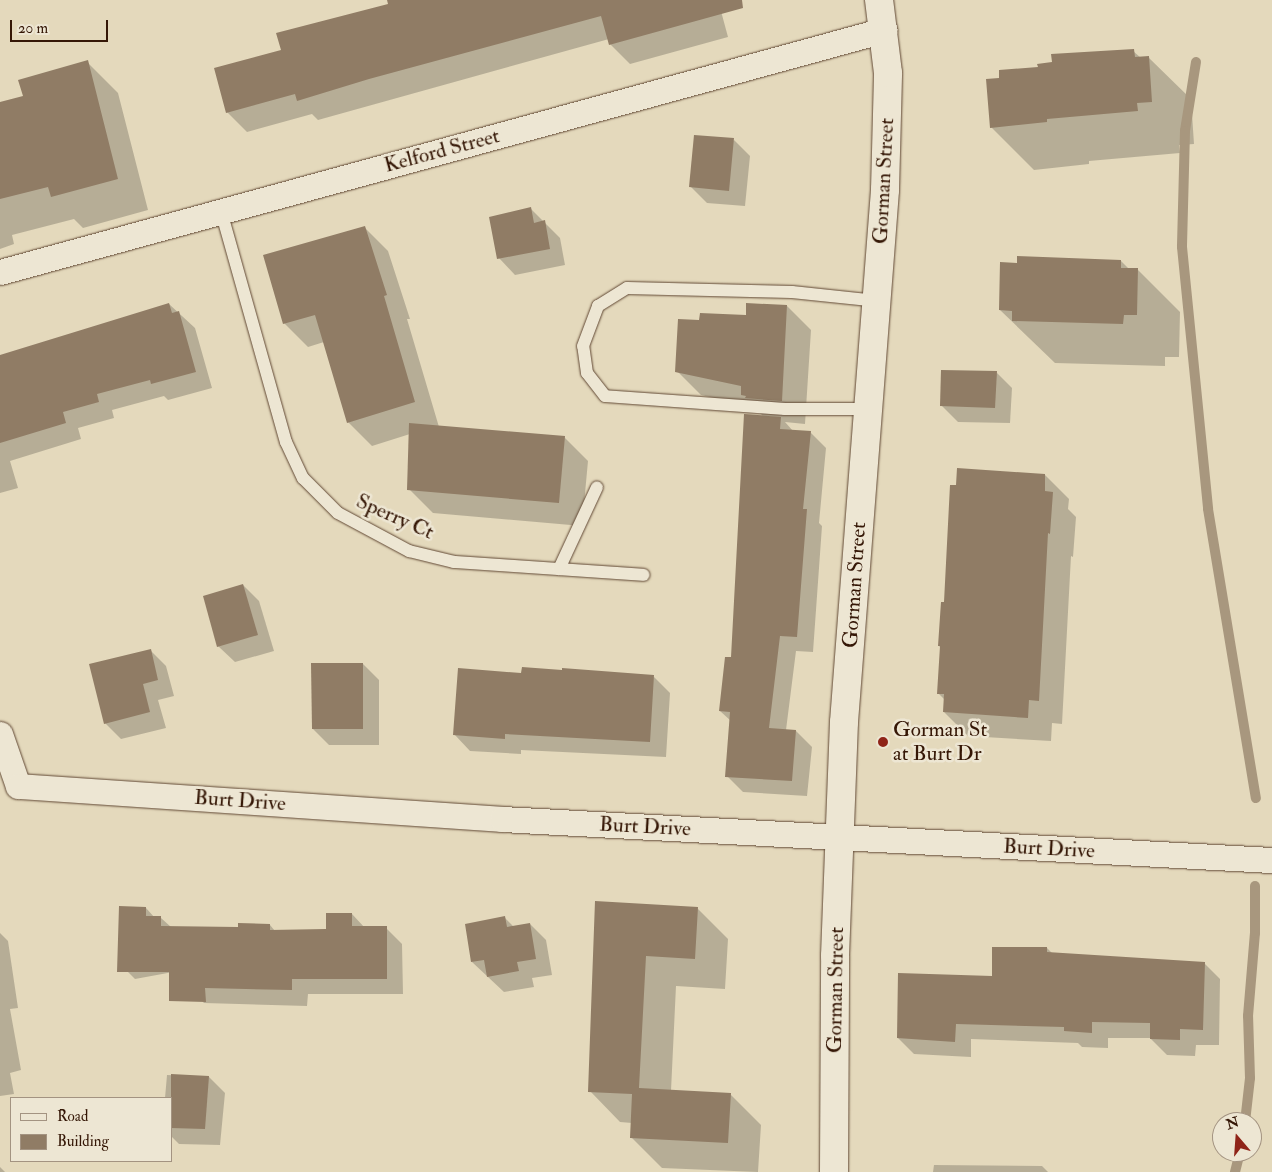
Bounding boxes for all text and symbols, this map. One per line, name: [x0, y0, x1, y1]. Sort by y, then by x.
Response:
scale bar: [12, 10, 110, 42]
text: 20 m: [18, 19, 48, 38]
street label: Gorman Street: [868, 117, 900, 245]
street label: Kelford Street: [382, 124, 502, 178]
street label: Sperry Ct: [352, 489, 438, 545]
street label: Gorman Street: [838, 521, 872, 649]
place label: Gorman St at Burt Dr: [893, 717, 987, 767]
marker: Gorman St at Burt Dr: [877, 736, 889, 748]
street label: Burt Drive: [193, 785, 287, 817]
street label: Burt Drive: [599, 812, 691, 842]
street label: Burt Drive: [1003, 834, 1095, 864]
street label: Gorman Street: [822, 927, 850, 1053]
legend: [10, 1097, 172, 1162]
text: Road: [57, 1107, 88, 1126]
north arrow: [1212, 1112, 1262, 1162]
text: N: [1224, 1113, 1241, 1133]
text: Building: [57, 1132, 109, 1151]

